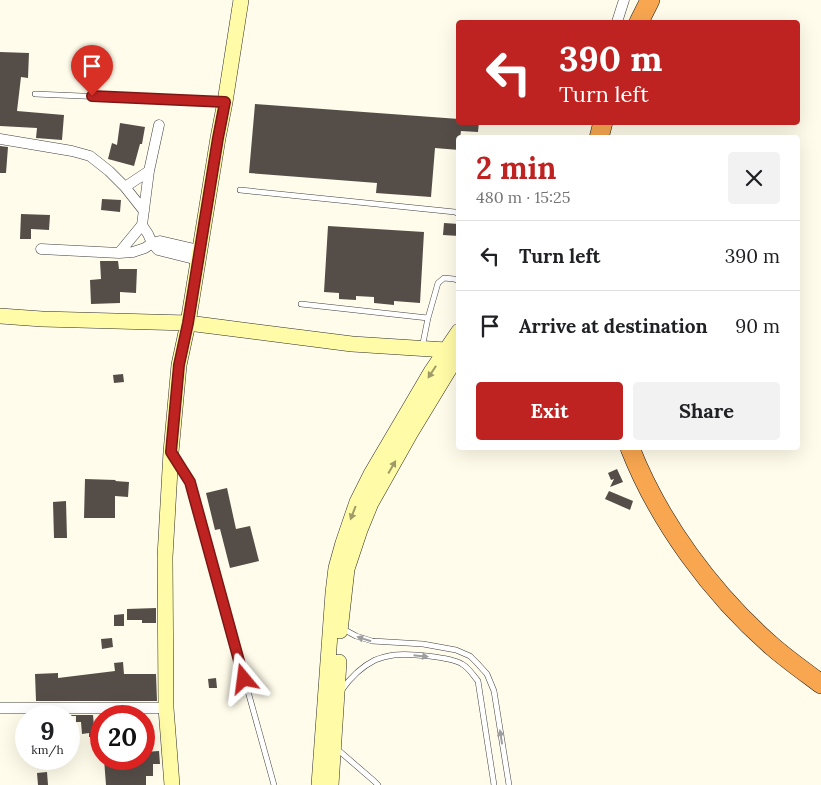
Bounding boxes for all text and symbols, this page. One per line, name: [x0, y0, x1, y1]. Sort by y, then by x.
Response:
text: 390 m: [559, 36, 662, 81]
icon: left: [476, 40, 541, 105]
pin: [71, 45, 113, 96]
icon: arrive: [78, 52, 106, 80]
text: Turn left: [559, 80, 649, 108]
text: 2 min: [476, 149, 556, 187]
button: close: [728, 152, 780, 204]
text: 480 m · 15:25: [476, 187, 570, 207]
icon: left: [476, 242, 504, 270]
text: Turn left: [519, 244, 600, 268]
text: 390 m: [725, 244, 780, 268]
icon: arrive: [476, 312, 504, 340]
text: Arrive at destination: [519, 314, 708, 338]
text: 90 m: [735, 314, 780, 338]
one-way arrow: [427, 365, 437, 378]
button: Exit: [476, 382, 623, 440]
button: Share: [633, 382, 780, 440]
one-way arrow: [387, 460, 396, 473]
one-way arrow: [348, 506, 356, 520]
one-way arrow: [357, 634, 372, 642]
position arrow: [217, 652, 269, 704]
one-way arrow: [414, 652, 430, 660]
speed limit sign: 20: [90, 705, 155, 770]
text: 9: [40, 715, 55, 747]
one-way arrow: [497, 729, 505, 745]
text: km/h: [31, 742, 64, 757]

